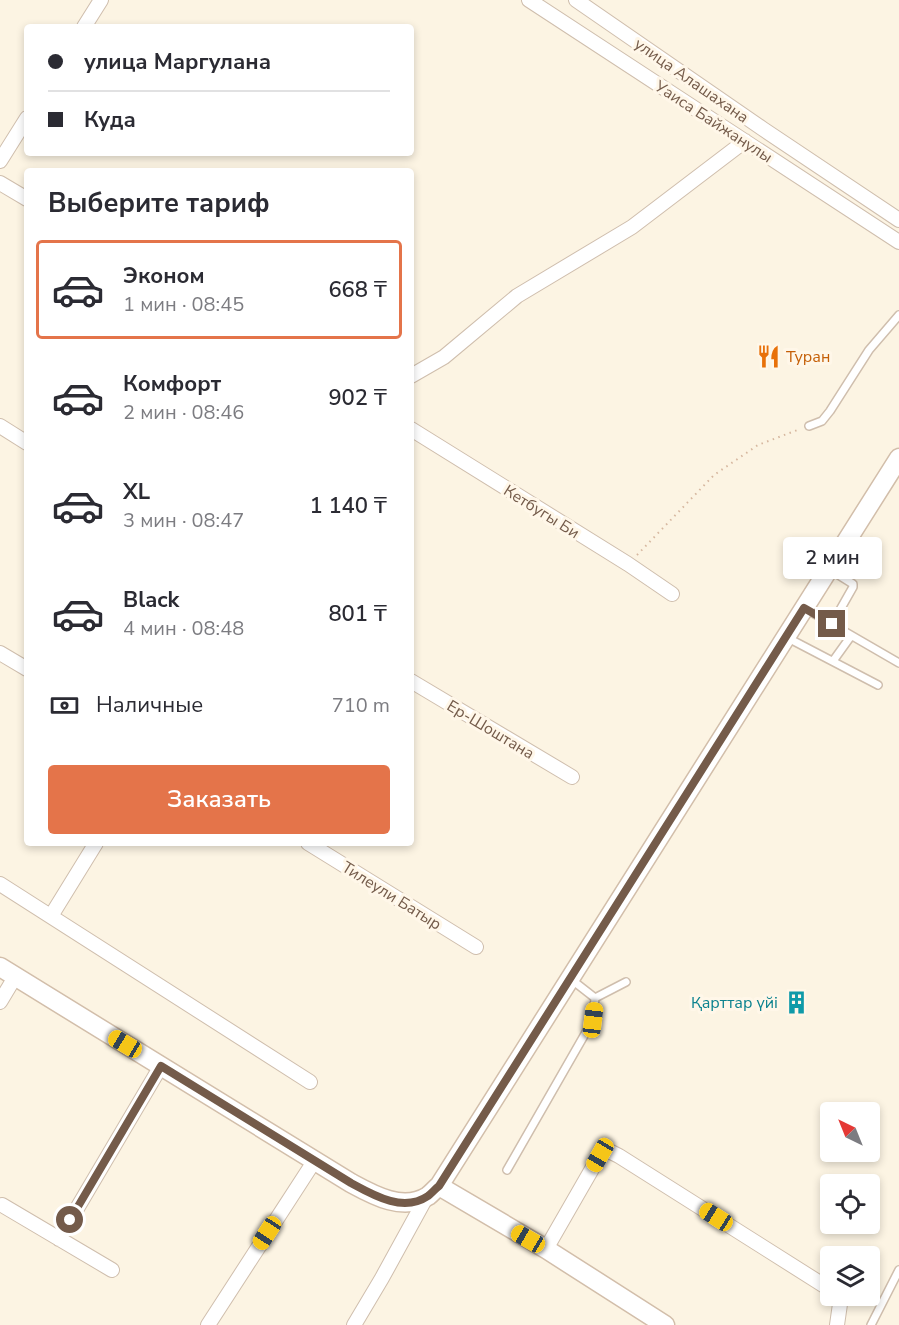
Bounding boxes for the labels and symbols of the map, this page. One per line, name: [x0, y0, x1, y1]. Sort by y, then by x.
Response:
street label: улица Алашахана: [630, 33, 753, 128]
street label: Уаиса Байжанулы: [649, 75, 777, 168]
restaurant icon: Туран: [755, 343, 781, 369]
place label: Туран: [786, 346, 830, 368]
street label: Кетбугы Би: [499, 480, 584, 544]
callout: 2 мин: [782, 537, 882, 579]
route end: [818, 610, 845, 637]
street label: Ер-Шоштана: [443, 695, 538, 765]
street label: Тилеули Батыр: [338, 856, 445, 935]
building icon: Қарттар үйі: [783, 989, 809, 1015]
place label: Қарттар үйі: [691, 992, 778, 1014]
car: [582, 1001, 604, 1039]
car: [105, 1027, 145, 1061]
north arrow: [820, 1102, 880, 1162]
car: [583, 1135, 617, 1175]
car: [696, 1200, 736, 1234]
route start: [56, 1206, 83, 1233]
car: [250, 1213, 284, 1253]
car: [508, 1222, 548, 1256]

